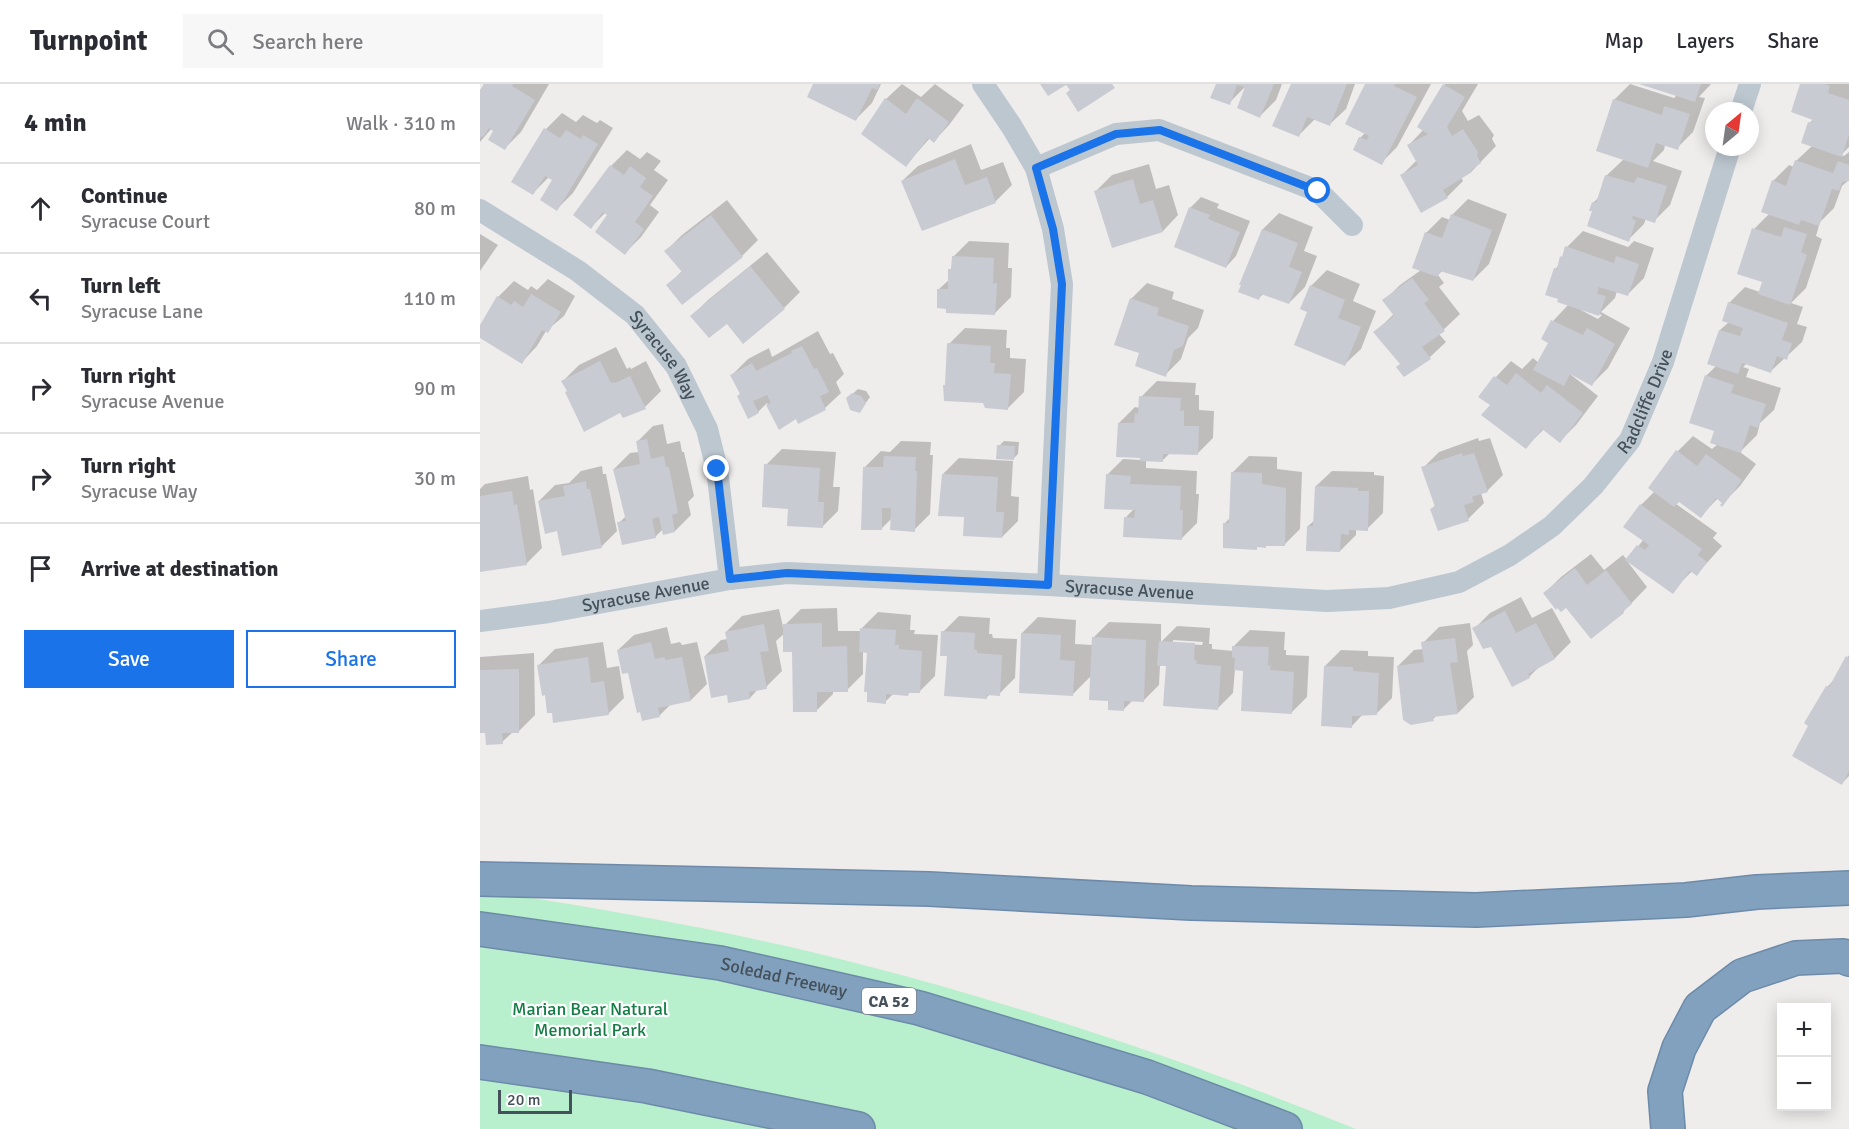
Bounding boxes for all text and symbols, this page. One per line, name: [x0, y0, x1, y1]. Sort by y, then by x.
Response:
search box: [183, 14, 603, 68]
text: Turnpoint: [30, 24, 147, 58]
icon: search: [204, 25, 237, 58]
text: Search here: [252, 28, 363, 55]
text: Map: [1605, 28, 1643, 54]
text: Layers: [1676, 28, 1734, 54]
text: Share: [1767, 28, 1819, 54]
north arrow: [1705, 102, 1759, 156]
text: 4 min: [24, 107, 87, 139]
text: Walk · 310 m: [346, 111, 456, 136]
route start: [1304, 177, 1330, 203]
text: Continue: [81, 182, 168, 209]
icon: ahead: [24, 192, 57, 225]
text: 80 m: [414, 196, 456, 221]
text: Syracuse Court: [81, 209, 210, 234]
text: Turn left: [81, 272, 161, 299]
icon: left: [24, 282, 57, 315]
text: 110 m: [403, 286, 456, 311]
text: Syracuse Lane: [81, 299, 203, 324]
street label: Syracuse Way: [625, 306, 702, 404]
street label: Radcliffe Drive: [1612, 346, 1677, 458]
text: Turn right: [81, 362, 176, 389]
icon: right: [24, 372, 57, 405]
text: 90 m: [414, 376, 456, 401]
text: Syracuse Avenue: [81, 389, 224, 414]
text: Turn right: [81, 452, 176, 479]
route end: [703, 455, 729, 481]
icon: right: [24, 462, 57, 495]
text: 30 m: [414, 466, 456, 491]
text: Syracuse Way: [81, 479, 197, 504]
icon: arrive: [24, 552, 57, 585]
text: Arrive at destination: [81, 555, 278, 582]
street label: Syracuse Avenue: [580, 572, 711, 617]
street label: Syracuse Avenue: [1065, 575, 1195, 604]
button: Save: [24, 630, 234, 688]
button: Share: [246, 630, 456, 688]
street label: Soledad Freeway: [719, 953, 850, 1003]
road number: CA 52: [862, 988, 916, 1014]
park label: Marian Bear Natural Memorial Park: [512, 998, 668, 1041]
map controls: [1777, 1003, 1831, 1111]
button: +: [1777, 1003, 1831, 1057]
button: −: [1777, 1057, 1831, 1111]
scale bar: [498, 1087, 572, 1114]
text: 20 m: [507, 1090, 541, 1110]

